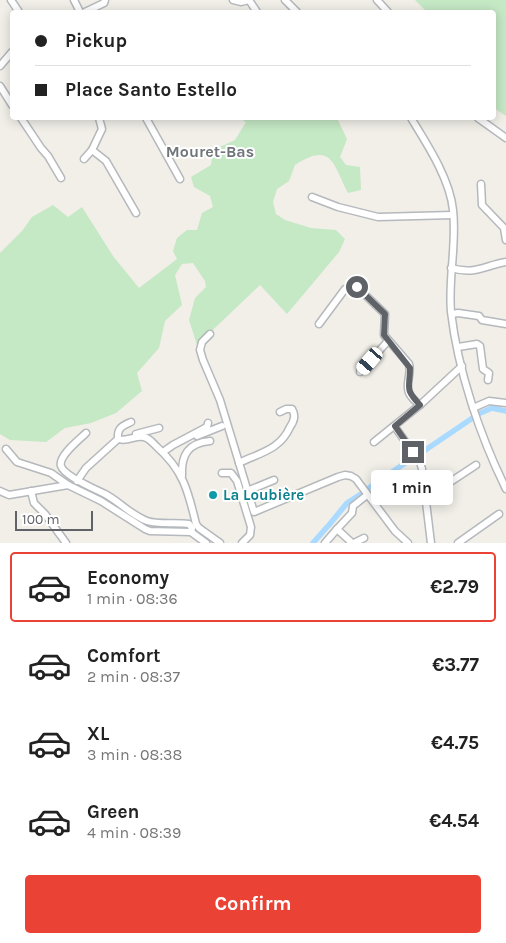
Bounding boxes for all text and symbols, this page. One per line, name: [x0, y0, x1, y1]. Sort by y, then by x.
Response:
text: Pickup: [65, 30, 127, 52]
text: Place Santo Estello: [65, 79, 237, 101]
district label: Mouret-Bas: [166, 142, 254, 161]
route start: [346, 276, 368, 298]
car: [354, 345, 385, 377]
route end: [402, 441, 424, 463]
callout: 1 min: [372, 470, 454, 504]
text: 1 min: [392, 478, 432, 497]
place label: La Loubière: [223, 486, 304, 504]
marker: La Loubière: [207, 489, 219, 501]
scale bar: [15, 508, 92, 531]
text: 100 m: [22, 511, 60, 528]
icon: car: [27, 565, 72, 610]
text: Economy: [87, 567, 169, 589]
text: €2.79: [430, 576, 479, 598]
text: 1 min · 08:36: [87, 589, 178, 608]
icon: car: [27, 643, 72, 688]
text: Comfort: [87, 645, 161, 667]
text: €3.77: [432, 654, 479, 676]
text: 2 min · 08:37: [87, 667, 180, 686]
icon: car: [27, 721, 72, 766]
text: XL: [87, 723, 109, 745]
text: €4.75: [431, 732, 479, 754]
text: 3 min · 08:38: [87, 745, 182, 764]
icon: car: [27, 799, 72, 844]
text: Green: [87, 801, 139, 823]
text: €4.54: [429, 810, 479, 832]
text: 4 min · 08:39: [87, 823, 181, 842]
button: Confirm: [25, 875, 481, 933]

